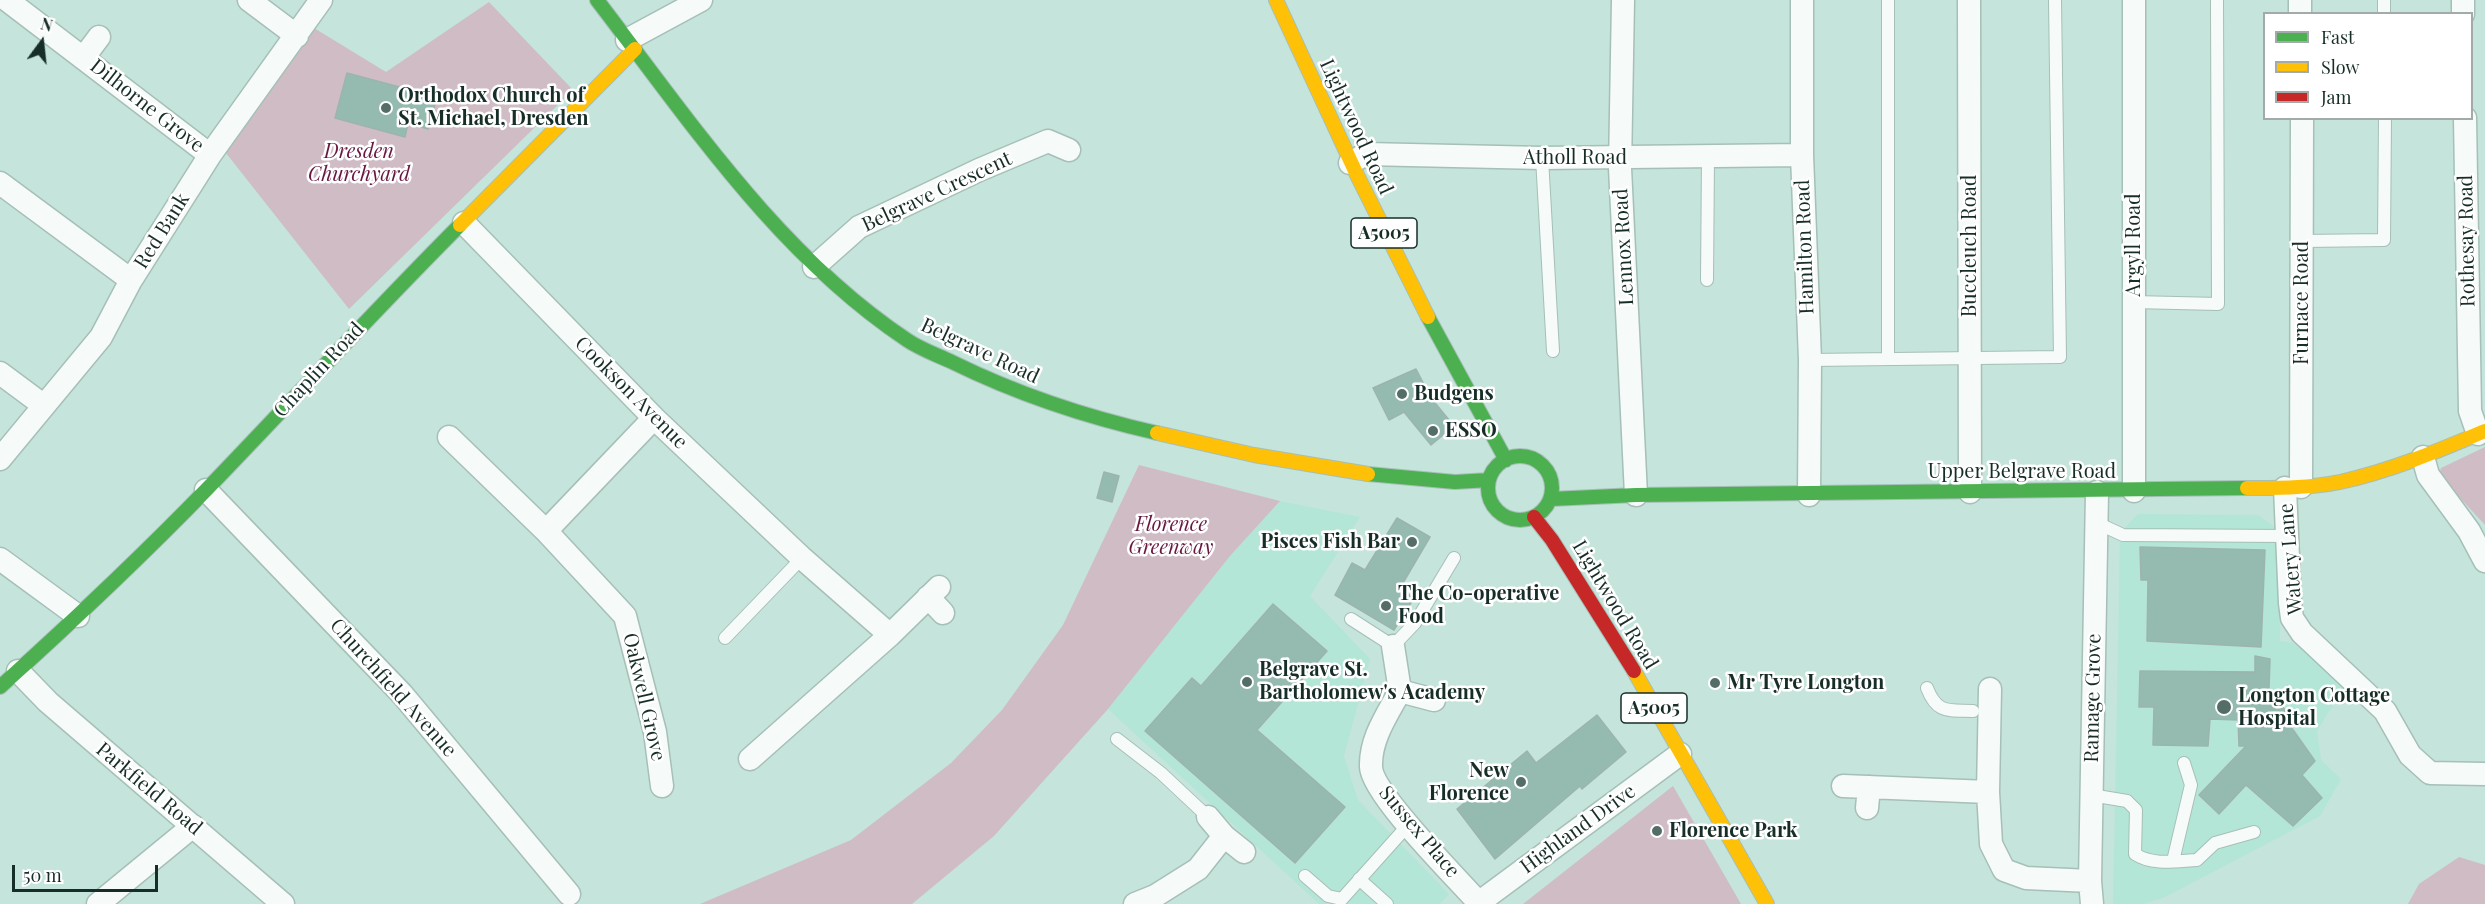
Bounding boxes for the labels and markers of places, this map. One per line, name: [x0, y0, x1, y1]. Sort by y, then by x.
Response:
place label: Orthodox Church of St. Michael, Dresden: [398, 84, 589, 131]
marker: Orthodox Church of St. Michael, Dresden: [379, 101, 393, 115]
place label: Budgens: [1414, 382, 1494, 406]
marker: Budgens: [1395, 387, 1409, 401]
place label: ESSO: [1445, 419, 1497, 443]
marker: ESSO: [1426, 424, 1440, 438]
place label: Pisces Fish Bar: [1260, 530, 1400, 554]
marker: Pisces Fish Bar: [1405, 535, 1419, 549]
place label: The Co-operative Food: [1398, 582, 1559, 629]
marker: The Co-operative Food: [1379, 599, 1393, 613]
place label: Belgrave St. Bartholomew's Academy: [1259, 658, 1485, 705]
place label: Mr Tyre Longton: [1727, 671, 1884, 695]
marker: Belgrave St. Bartholomew's Academy: [1240, 675, 1254, 689]
marker: Mr Tyre Longton: [1708, 676, 1722, 690]
place label: Longton Cottage Hospital: [2238, 684, 2390, 731]
marker: Longton Cottage Hospital: [2215, 698, 2233, 716]
place label: New Florence: [1429, 759, 1509, 806]
marker: New Florence: [1514, 775, 1528, 789]
place label: Florence Park: [1669, 819, 1797, 843]
marker: Florence Park: [1650, 824, 1664, 838]

